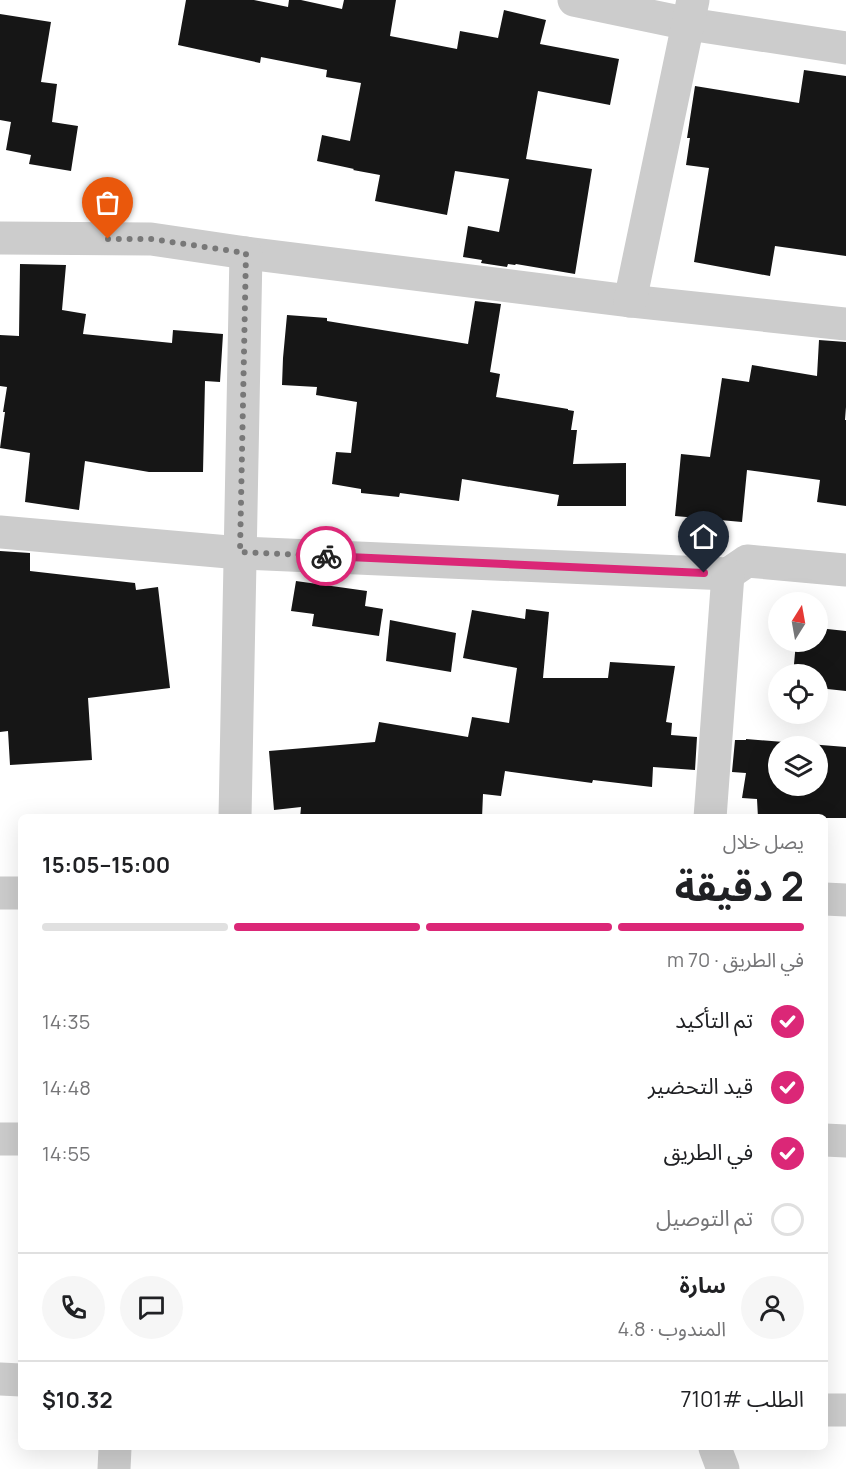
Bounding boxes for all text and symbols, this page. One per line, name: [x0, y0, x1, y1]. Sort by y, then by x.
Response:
pin: [82, 177, 133, 239]
icon: bag: [91, 186, 124, 219]
pin: [678, 511, 729, 573]
icon: home: [687, 520, 720, 553]
courier: [296, 526, 356, 586]
icon: bike: [310, 540, 343, 573]
north arrow: [768, 592, 828, 652]
map controls: [768, 592, 828, 796]
button: locate: [768, 664, 828, 724]
button: layers: [768, 736, 828, 796]
text: يصل خلال: [723, 828, 804, 855]
text: 15:00–15:05: [42, 850, 170, 880]
text: 2 دقيقة: [675, 859, 804, 913]
text: في الطريق · 70 m: [667, 946, 804, 973]
text: تم التأكيد: [675, 1005, 753, 1035]
icon: check: [771, 1005, 804, 1038]
text: 14:35: [42, 1008, 90, 1035]
text: قيد التحضير: [648, 1071, 753, 1101]
icon: check: [771, 1071, 804, 1104]
text: 14:48: [42, 1074, 91, 1101]
text: في الطريق: [664, 1137, 753, 1167]
icon: check: [771, 1137, 804, 1170]
text: 14:55: [42, 1140, 91, 1167]
text: تم التوصيل: [656, 1203, 753, 1233]
text: سارة: [680, 1270, 726, 1300]
button: phone: [42, 1276, 105, 1339]
button: chat: [120, 1276, 183, 1339]
button: person: [741, 1276, 804, 1339]
text: المندوب · 4.8: [618, 1315, 726, 1342]
text: الطلب #7101: [681, 1384, 804, 1414]
text: $10.32: [42, 1385, 113, 1415]

